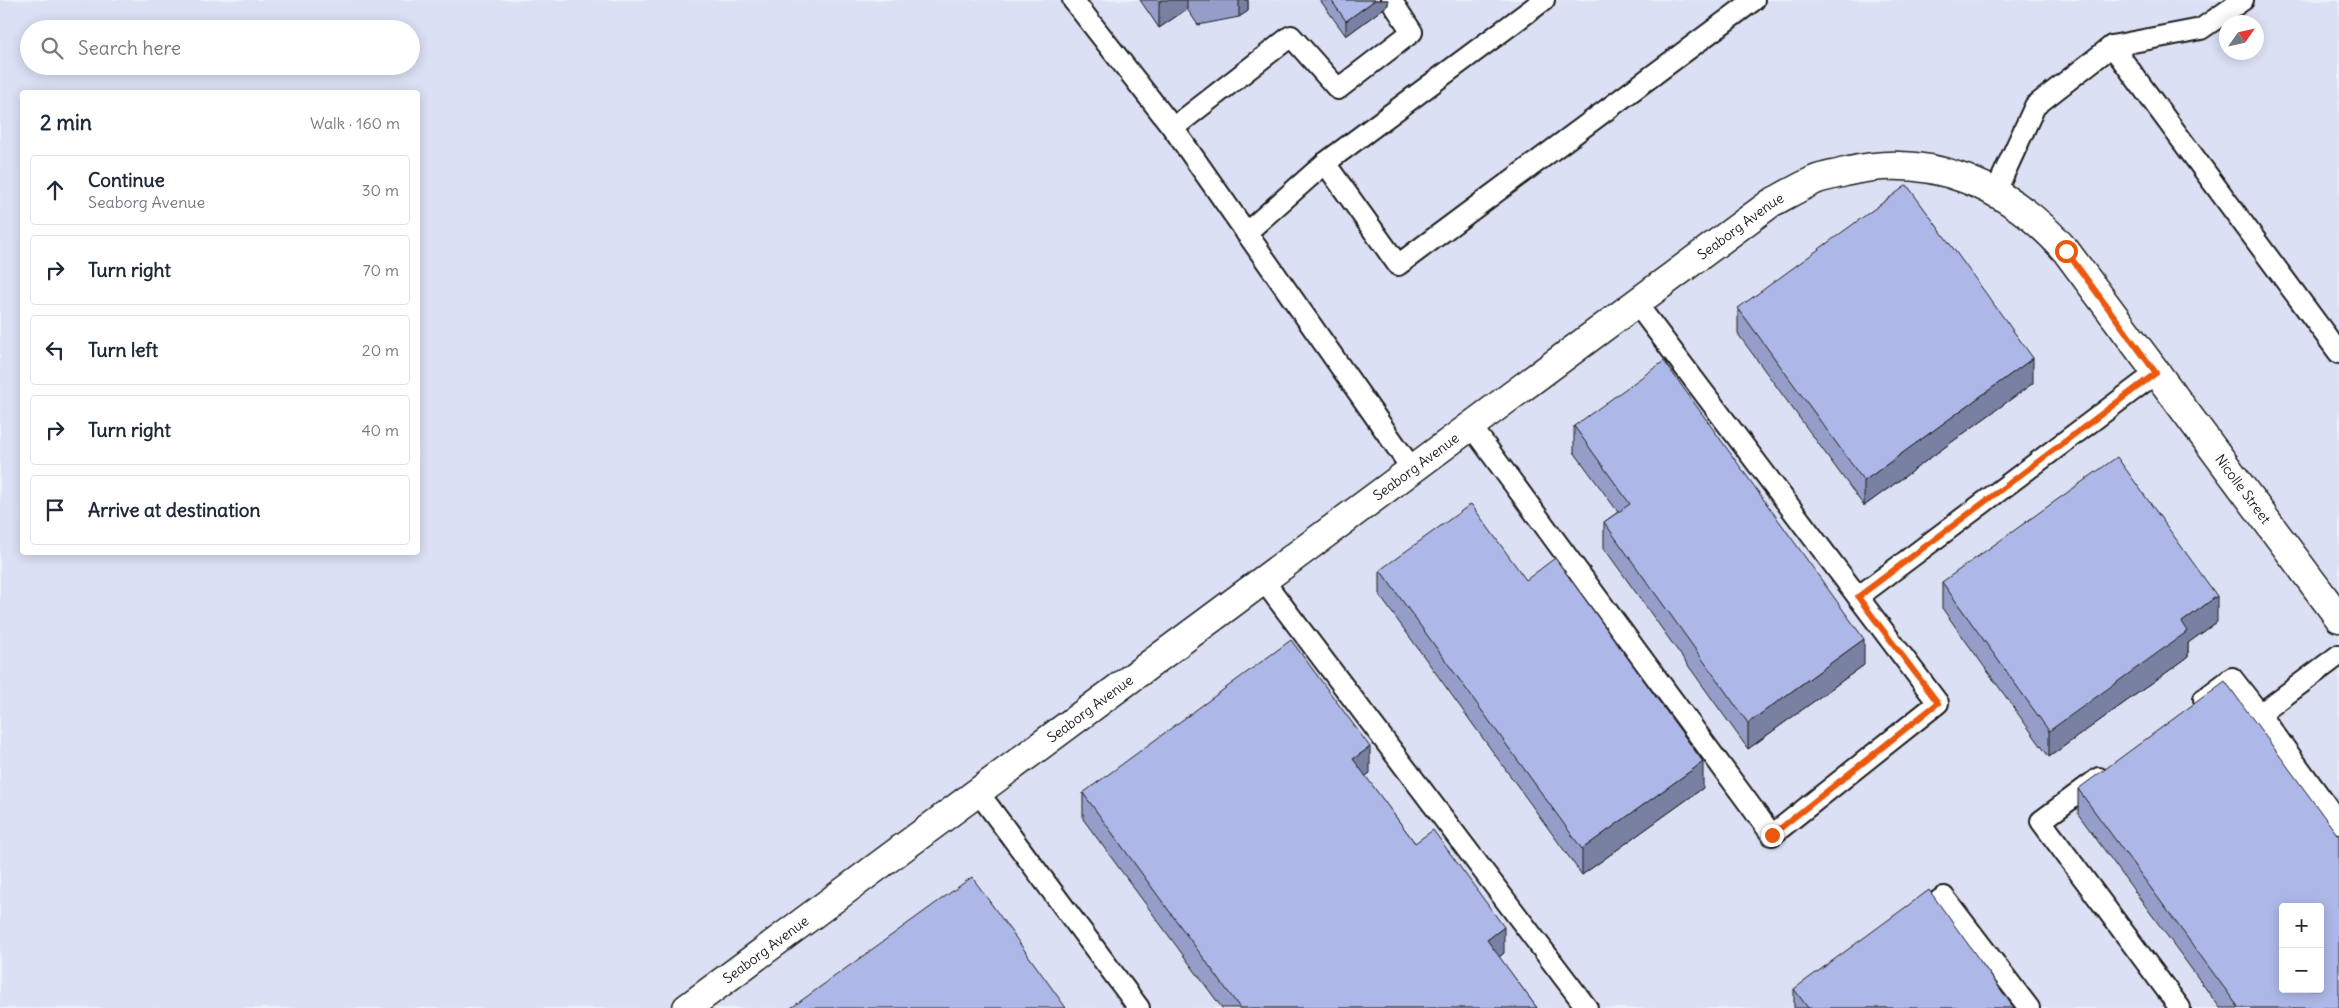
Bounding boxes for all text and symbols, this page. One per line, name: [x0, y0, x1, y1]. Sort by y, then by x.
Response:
north arrow: [2219, 15, 2264, 60]
search box: [20, 20, 420, 75]
icon: search: [38, 34, 66, 62]
text: Search here: [78, 36, 181, 60]
text: 2 min: [40, 109, 92, 136]
text: Walk · 160 m: [310, 113, 400, 133]
text: Continue: [88, 168, 165, 192]
icon: ahead: [41, 176, 69, 204]
text: 30 m: [362, 180, 399, 200]
street label: Seaborg Avenue: [1694, 189, 1787, 264]
text: Seaborg Avenue: [88, 192, 205, 212]
route start: [2055, 240, 2078, 263]
icon: right: [41, 256, 69, 284]
text: Turn right: [88, 258, 171, 282]
text: 70 m: [363, 260, 399, 280]
icon: left: [41, 336, 69, 364]
text: Turn left: [88, 338, 158, 362]
text: 20 m: [362, 340, 399, 360]
icon: right: [41, 416, 69, 444]
text: Turn right: [88, 418, 171, 442]
text: 40 m: [361, 420, 399, 440]
street label: Seaborg Avenue: [1369, 429, 1463, 504]
street label: Nicolle Street: [2211, 451, 2275, 528]
icon: arrive: [41, 496, 69, 524]
text: Arrive at destination: [88, 498, 261, 522]
street label: Seaborg Avenue: [1043, 671, 1137, 747]
route end: [1761, 824, 1784, 847]
map controls: [2279, 903, 2324, 993]
button: +: [2279, 903, 2324, 948]
street label: Seaborg Avenue: [719, 912, 812, 987]
button: −: [2279, 948, 2324, 993]

